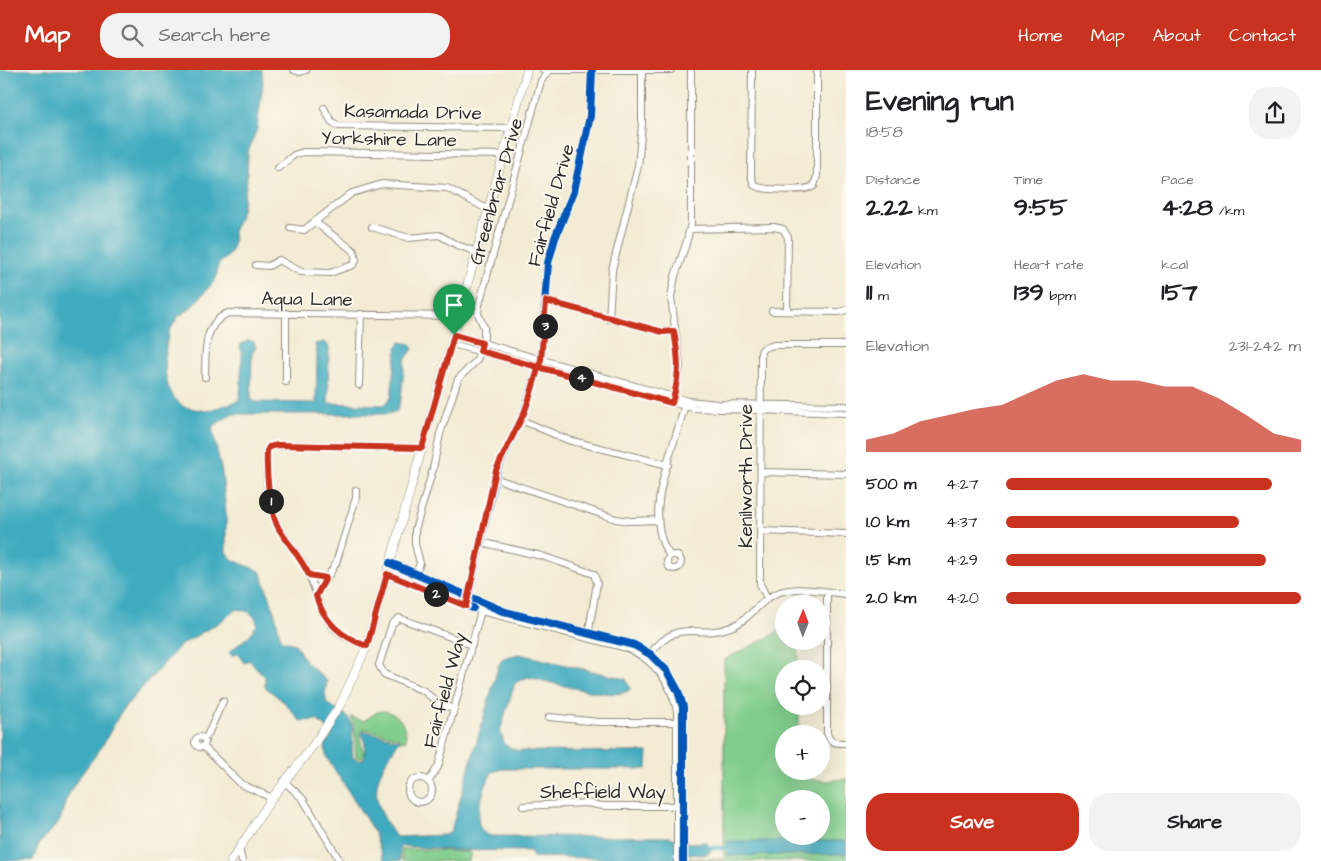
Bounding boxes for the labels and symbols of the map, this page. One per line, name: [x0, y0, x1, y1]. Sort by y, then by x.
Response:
street label: Kasamada Drive: [344, 98, 482, 127]
street label: Greenbriar Drive: [463, 115, 530, 268]
street label: Yorkshire Lane: [321, 125, 457, 154]
street label: Fairfield Drive: [521, 141, 582, 270]
pin: [433, 284, 475, 335]
street label: Aqua Lane: [261, 285, 353, 314]
pin: 3: [532, 314, 558, 338]
pin: 4: [568, 366, 594, 390]
street label: Kenilworth Drive: [733, 404, 760, 548]
pin: 1: [258, 488, 284, 514]
pin: 2: [424, 582, 448, 606]
north arrow: [775, 595, 830, 650]
street label: Fairfield Way: [417, 629, 475, 752]
street label: Sheffield Way: [540, 779, 667, 807]

